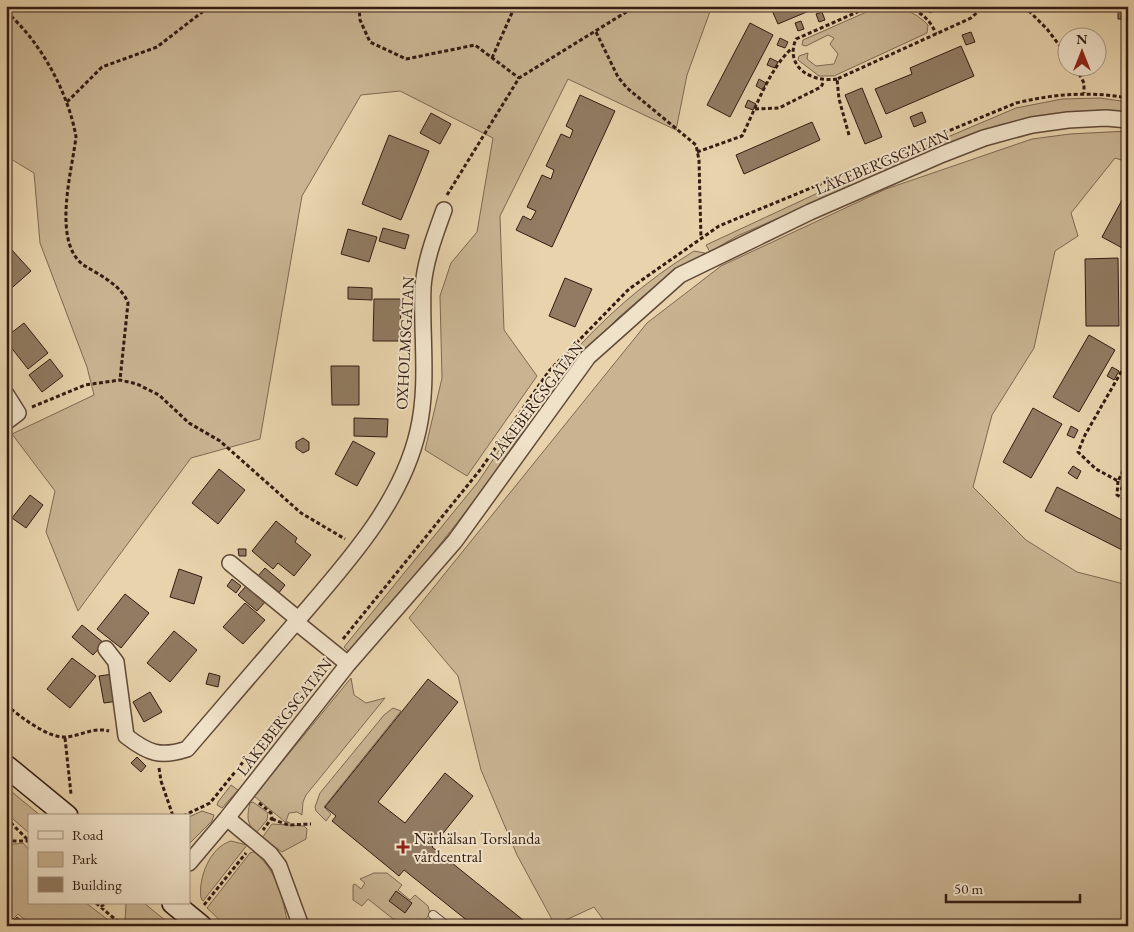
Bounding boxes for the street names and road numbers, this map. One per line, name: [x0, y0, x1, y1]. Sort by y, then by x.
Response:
street label: LÅKEBERGSGATAN: [812, 124, 952, 200]
street label: OXHOLMSGATAN: [391, 275, 419, 410]
street label: LÅKEBERGSGATAN: [484, 337, 588, 465]
street label: LÅKEBERGSGATAN: [232, 654, 337, 780]

